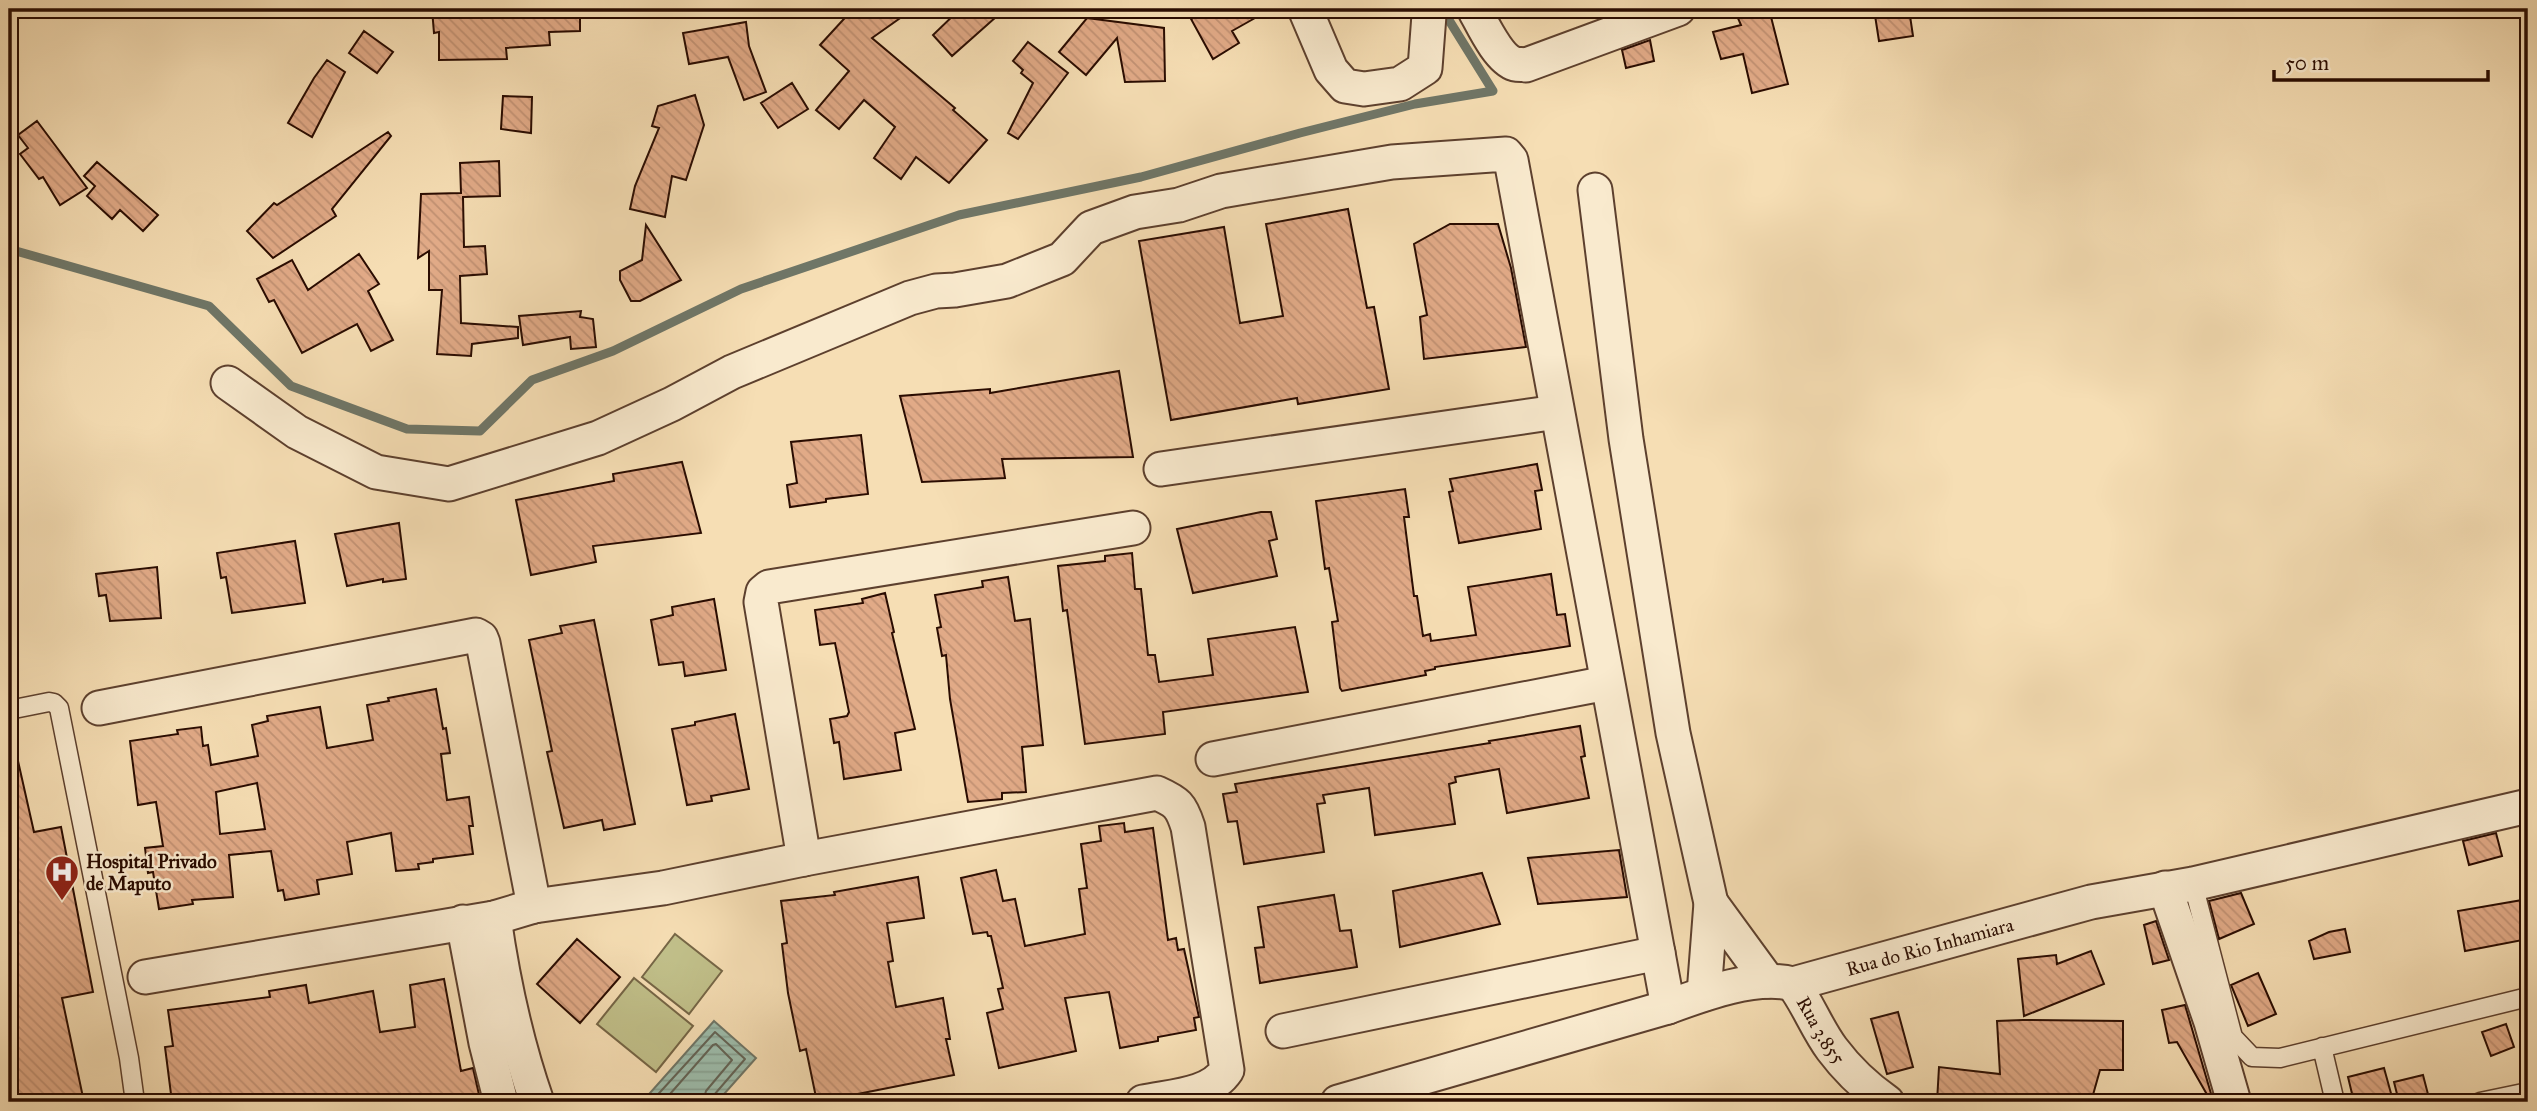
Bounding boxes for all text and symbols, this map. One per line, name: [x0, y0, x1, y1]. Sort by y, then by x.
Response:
scale bar: [2274, 38, 2488, 82]
text: 50 m: [2285, 50, 2330, 76]
place label: Hospital Privado de Maputo: [86, 850, 217, 896]
hospital icon: Hospital Privado de Maputo: [43, 853, 81, 902]
street label: Rua do Rio Inhamiara: [1844, 913, 2017, 981]
street label: Rua 3.855: [1792, 992, 1850, 1069]

